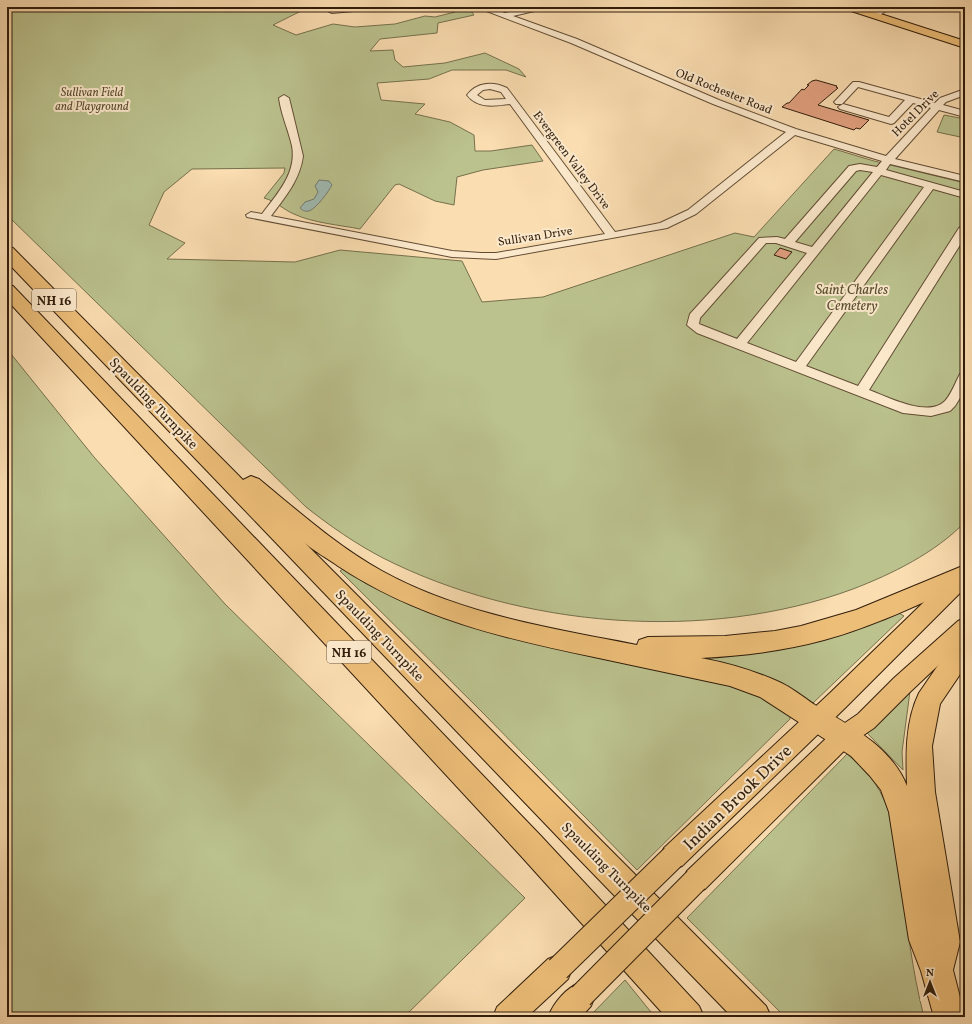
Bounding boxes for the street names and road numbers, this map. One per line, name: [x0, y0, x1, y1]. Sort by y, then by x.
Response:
street label: Old Rochester Road: [673, 65, 775, 119]
street label: Hotel Drive: [889, 86, 943, 141]
street label: Evergreen Valley Drive: [529, 108, 614, 213]
street label: Sullivan Drive: [497, 223, 574, 251]
road number: NH 16: [32, 289, 76, 311]
street label: Spaulding Turnpike: [104, 354, 202, 454]
street label: Spaulding Turnpike: [330, 586, 428, 686]
road number: NH 16: [327, 641, 371, 663]
street label: Indian Brook Drive: [679, 740, 797, 856]
street label: Spaulding Turnpike: [557, 819, 656, 918]

